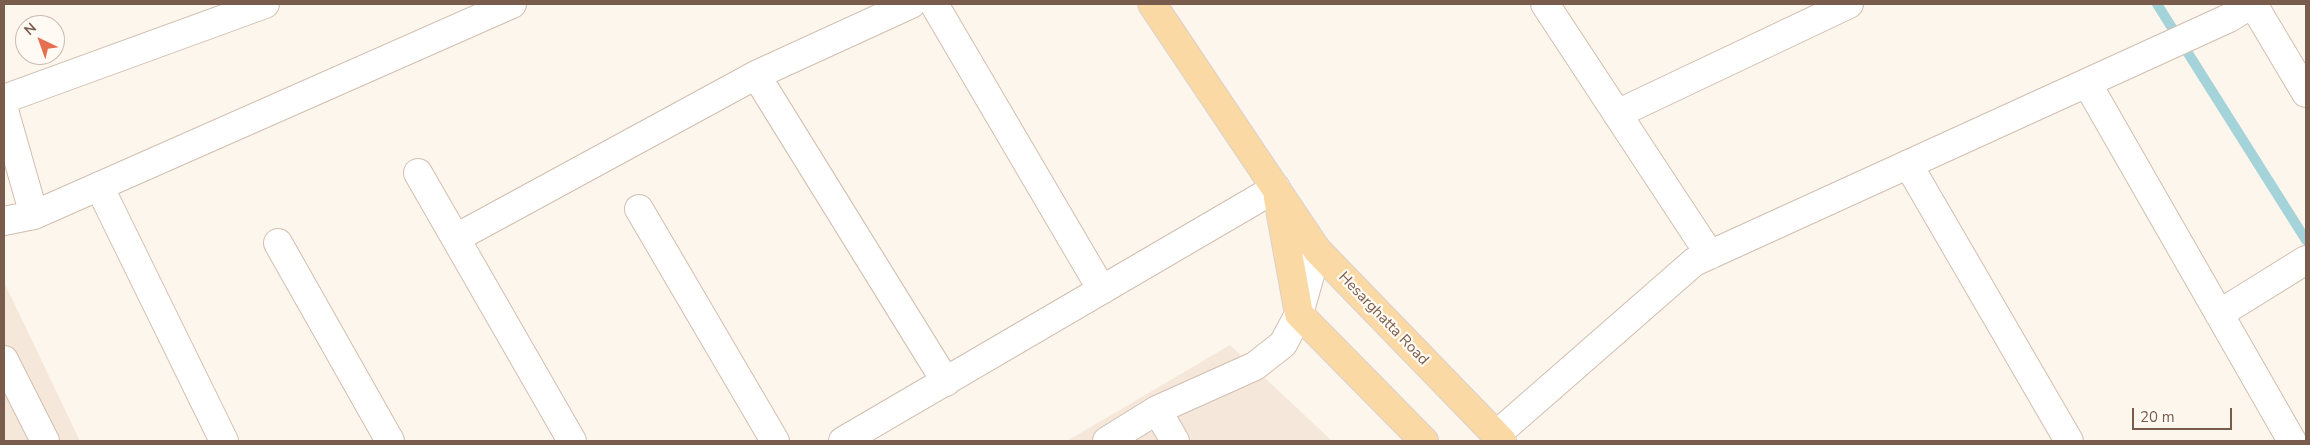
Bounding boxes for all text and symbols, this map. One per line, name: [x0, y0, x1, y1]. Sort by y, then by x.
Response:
north arrow: [15, 15, 65, 65]
text: N: [20, 19, 41, 40]
street label: Hesarghatta Road: [1334, 269, 1432, 369]
scale bar: [2135, 398, 2235, 430]
text: 20 m: [2140, 407, 2175, 427]

